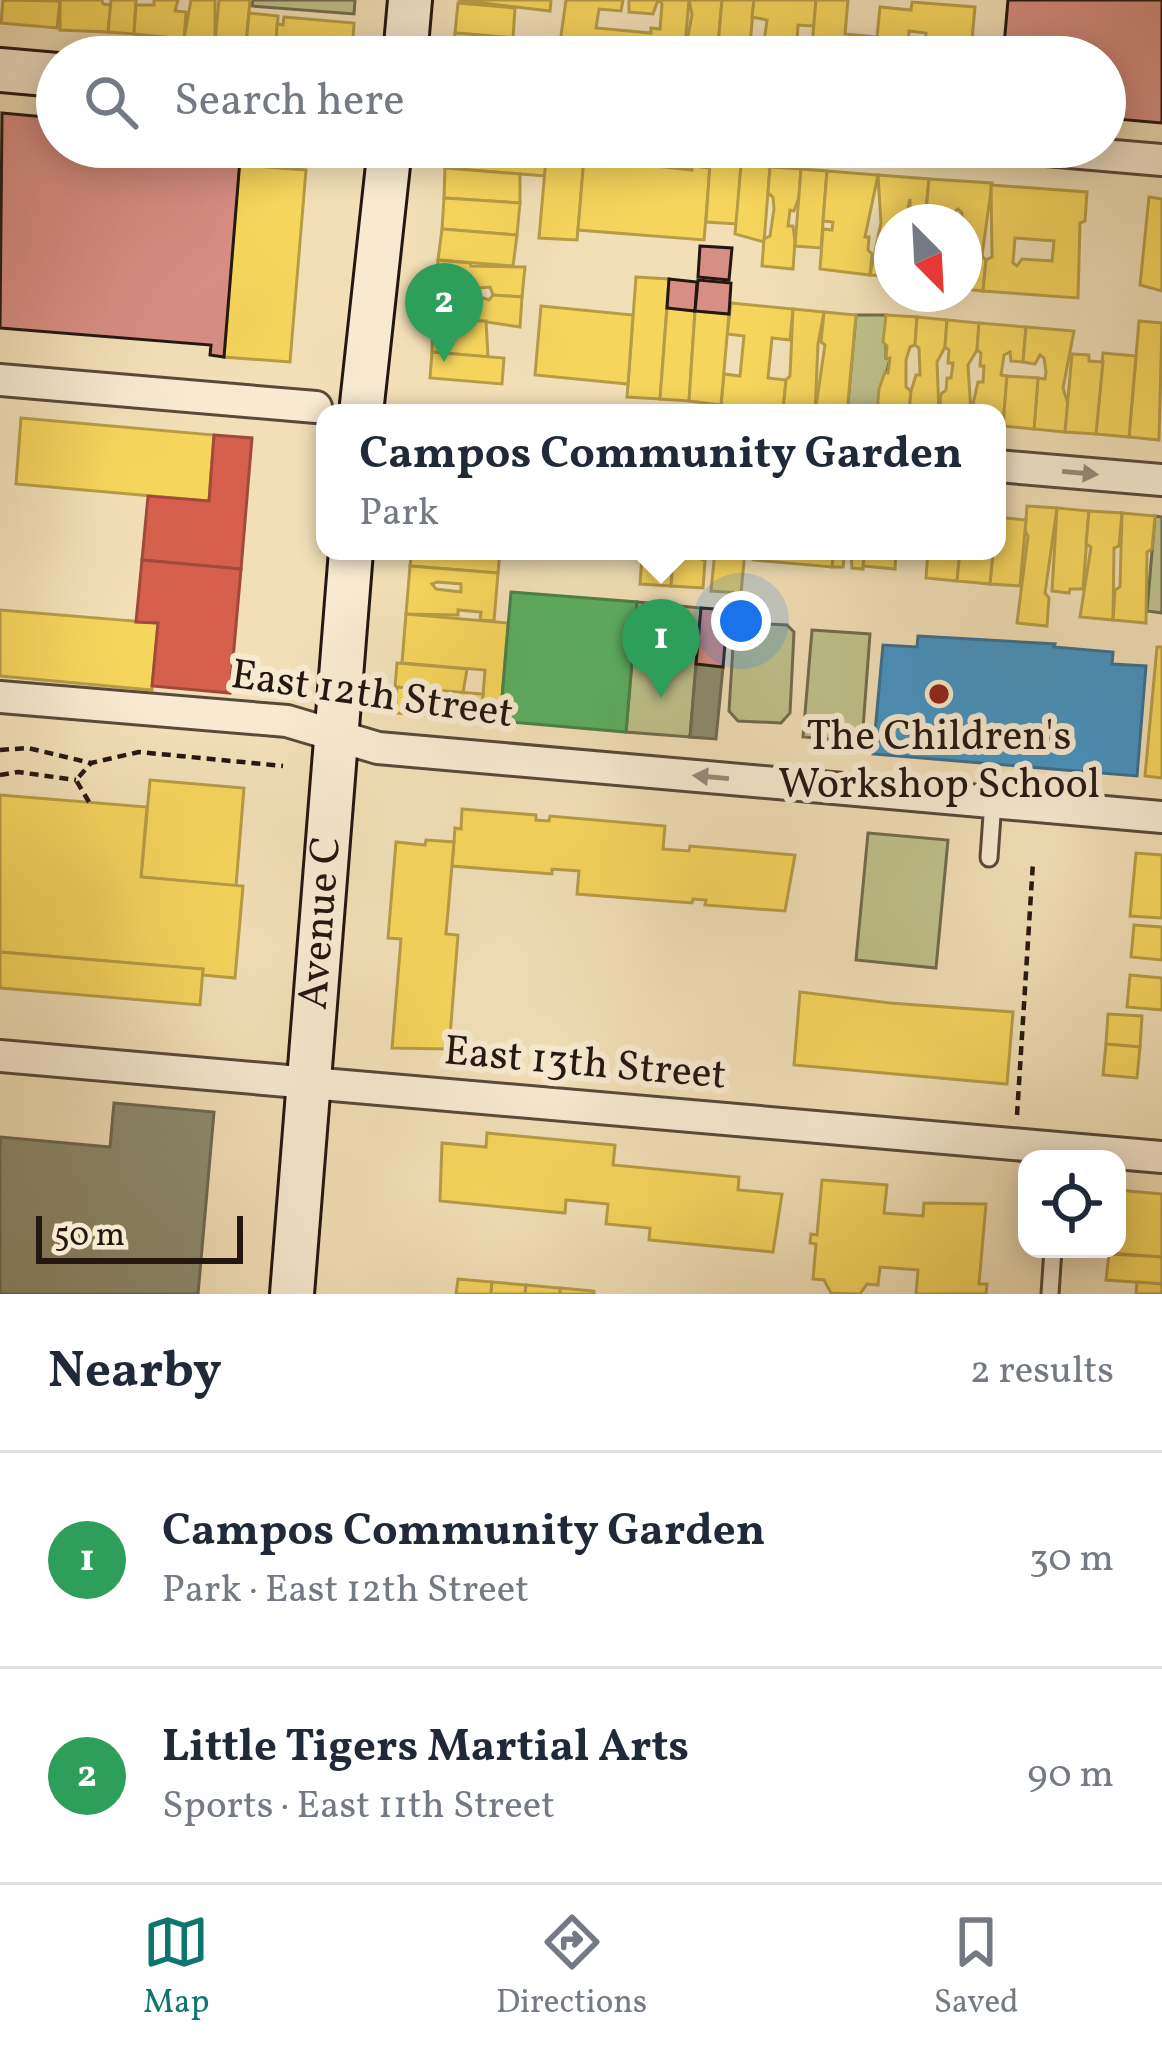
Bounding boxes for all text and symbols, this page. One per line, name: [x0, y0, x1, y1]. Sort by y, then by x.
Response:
search box: [36, 36, 1126, 168]
icon: search: [78, 69, 144, 135]
text: Search here: [174, 71, 405, 134]
north arrow: [874, 204, 982, 312]
pin: 2: [405, 263, 483, 362]
popup: [316, 404, 1006, 560]
text: Campos Community Garden: [359, 424, 963, 487]
one-way arrow: [1061, 464, 1099, 483]
text: Park: [359, 487, 439, 541]
your location: [711, 591, 771, 651]
pin: 1: [622, 599, 700, 698]
street label: East 12th Street: [227, 647, 517, 745]
marker: The Children's Workshop School: [926, 681, 952, 707]
place label: The Children's Workshop School: [778, 709, 1100, 816]
one-way arrow: [692, 767, 729, 786]
street label: Avenue C: [285, 834, 358, 1012]
street label: East 13th Street: [441, 1023, 729, 1107]
map controls: [1018, 1150, 1126, 1258]
button: locate: [1018, 1150, 1126, 1258]
scale bar: [36, 1210, 243, 1263]
text: 50 m: [54, 1214, 125, 1260]
text: Nearby: [48, 1337, 222, 1408]
text: 2 results: [970, 1345, 1114, 1399]
text: Campos Community Garden: [162, 1501, 765, 1564]
text: 1: [79, 1533, 95, 1587]
text: 30 m: [1029, 1533, 1114, 1587]
text: Park · East 12th Street: [162, 1564, 529, 1618]
text: Little Tigers Martial Arts: [162, 1717, 689, 1780]
text: 2: [77, 1749, 97, 1803]
text: 90 m: [1027, 1749, 1114, 1803]
text: Sports · East 11th Street: [162, 1780, 555, 1834]
tab: Map: [143, 1909, 209, 2027]
tab: Directions: [496, 1909, 647, 2027]
tab: Saved: [934, 1909, 1019, 2027]

